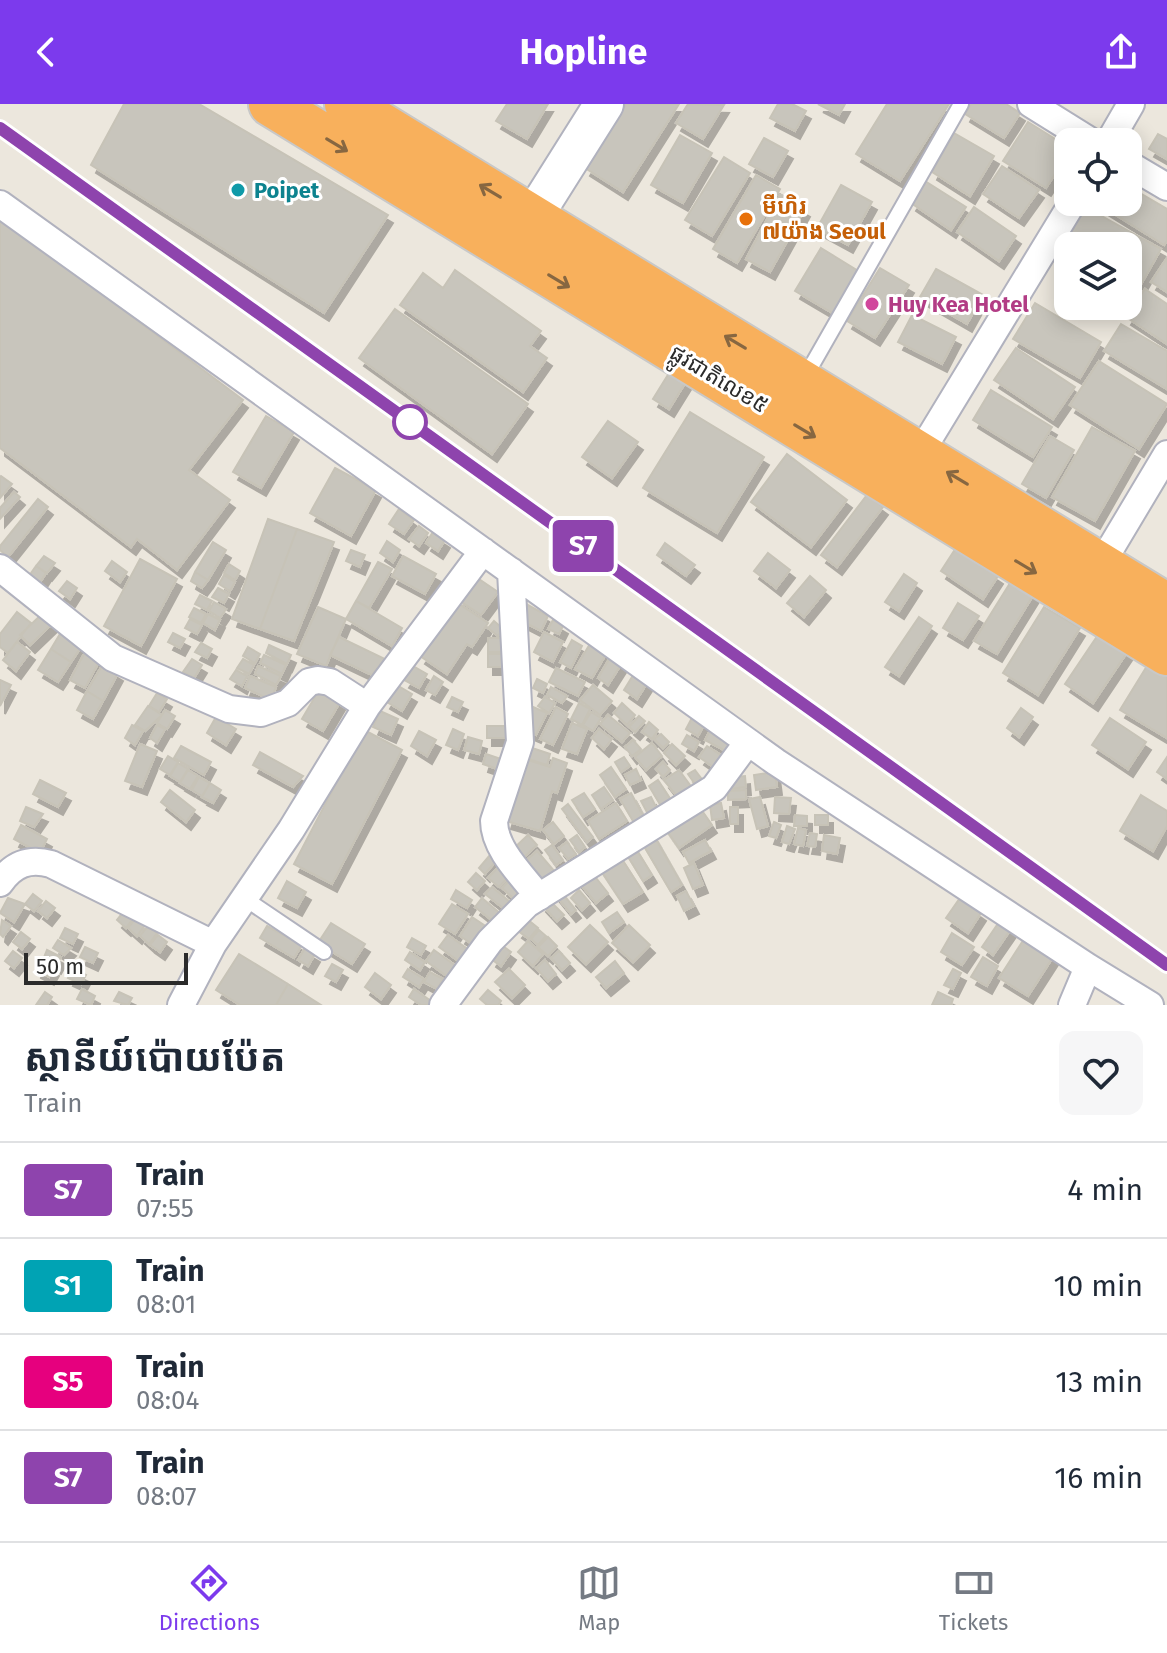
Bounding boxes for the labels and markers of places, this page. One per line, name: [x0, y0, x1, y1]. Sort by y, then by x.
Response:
place label: Poipet: [254, 177, 320, 204]
marker: Poipet: [229, 181, 247, 199]
place label: មីហិរ ៧យ៉ាង Seoul: [762, 193, 886, 245]
marker: មីហិរ ៧យ៉ាង Seoul: [737, 210, 755, 228]
place label: Huy Kea Hotel: [888, 291, 1029, 318]
marker: Huy Kea Hotel: [863, 295, 881, 313]
unlabelled marker: [393, 405, 427, 439]

